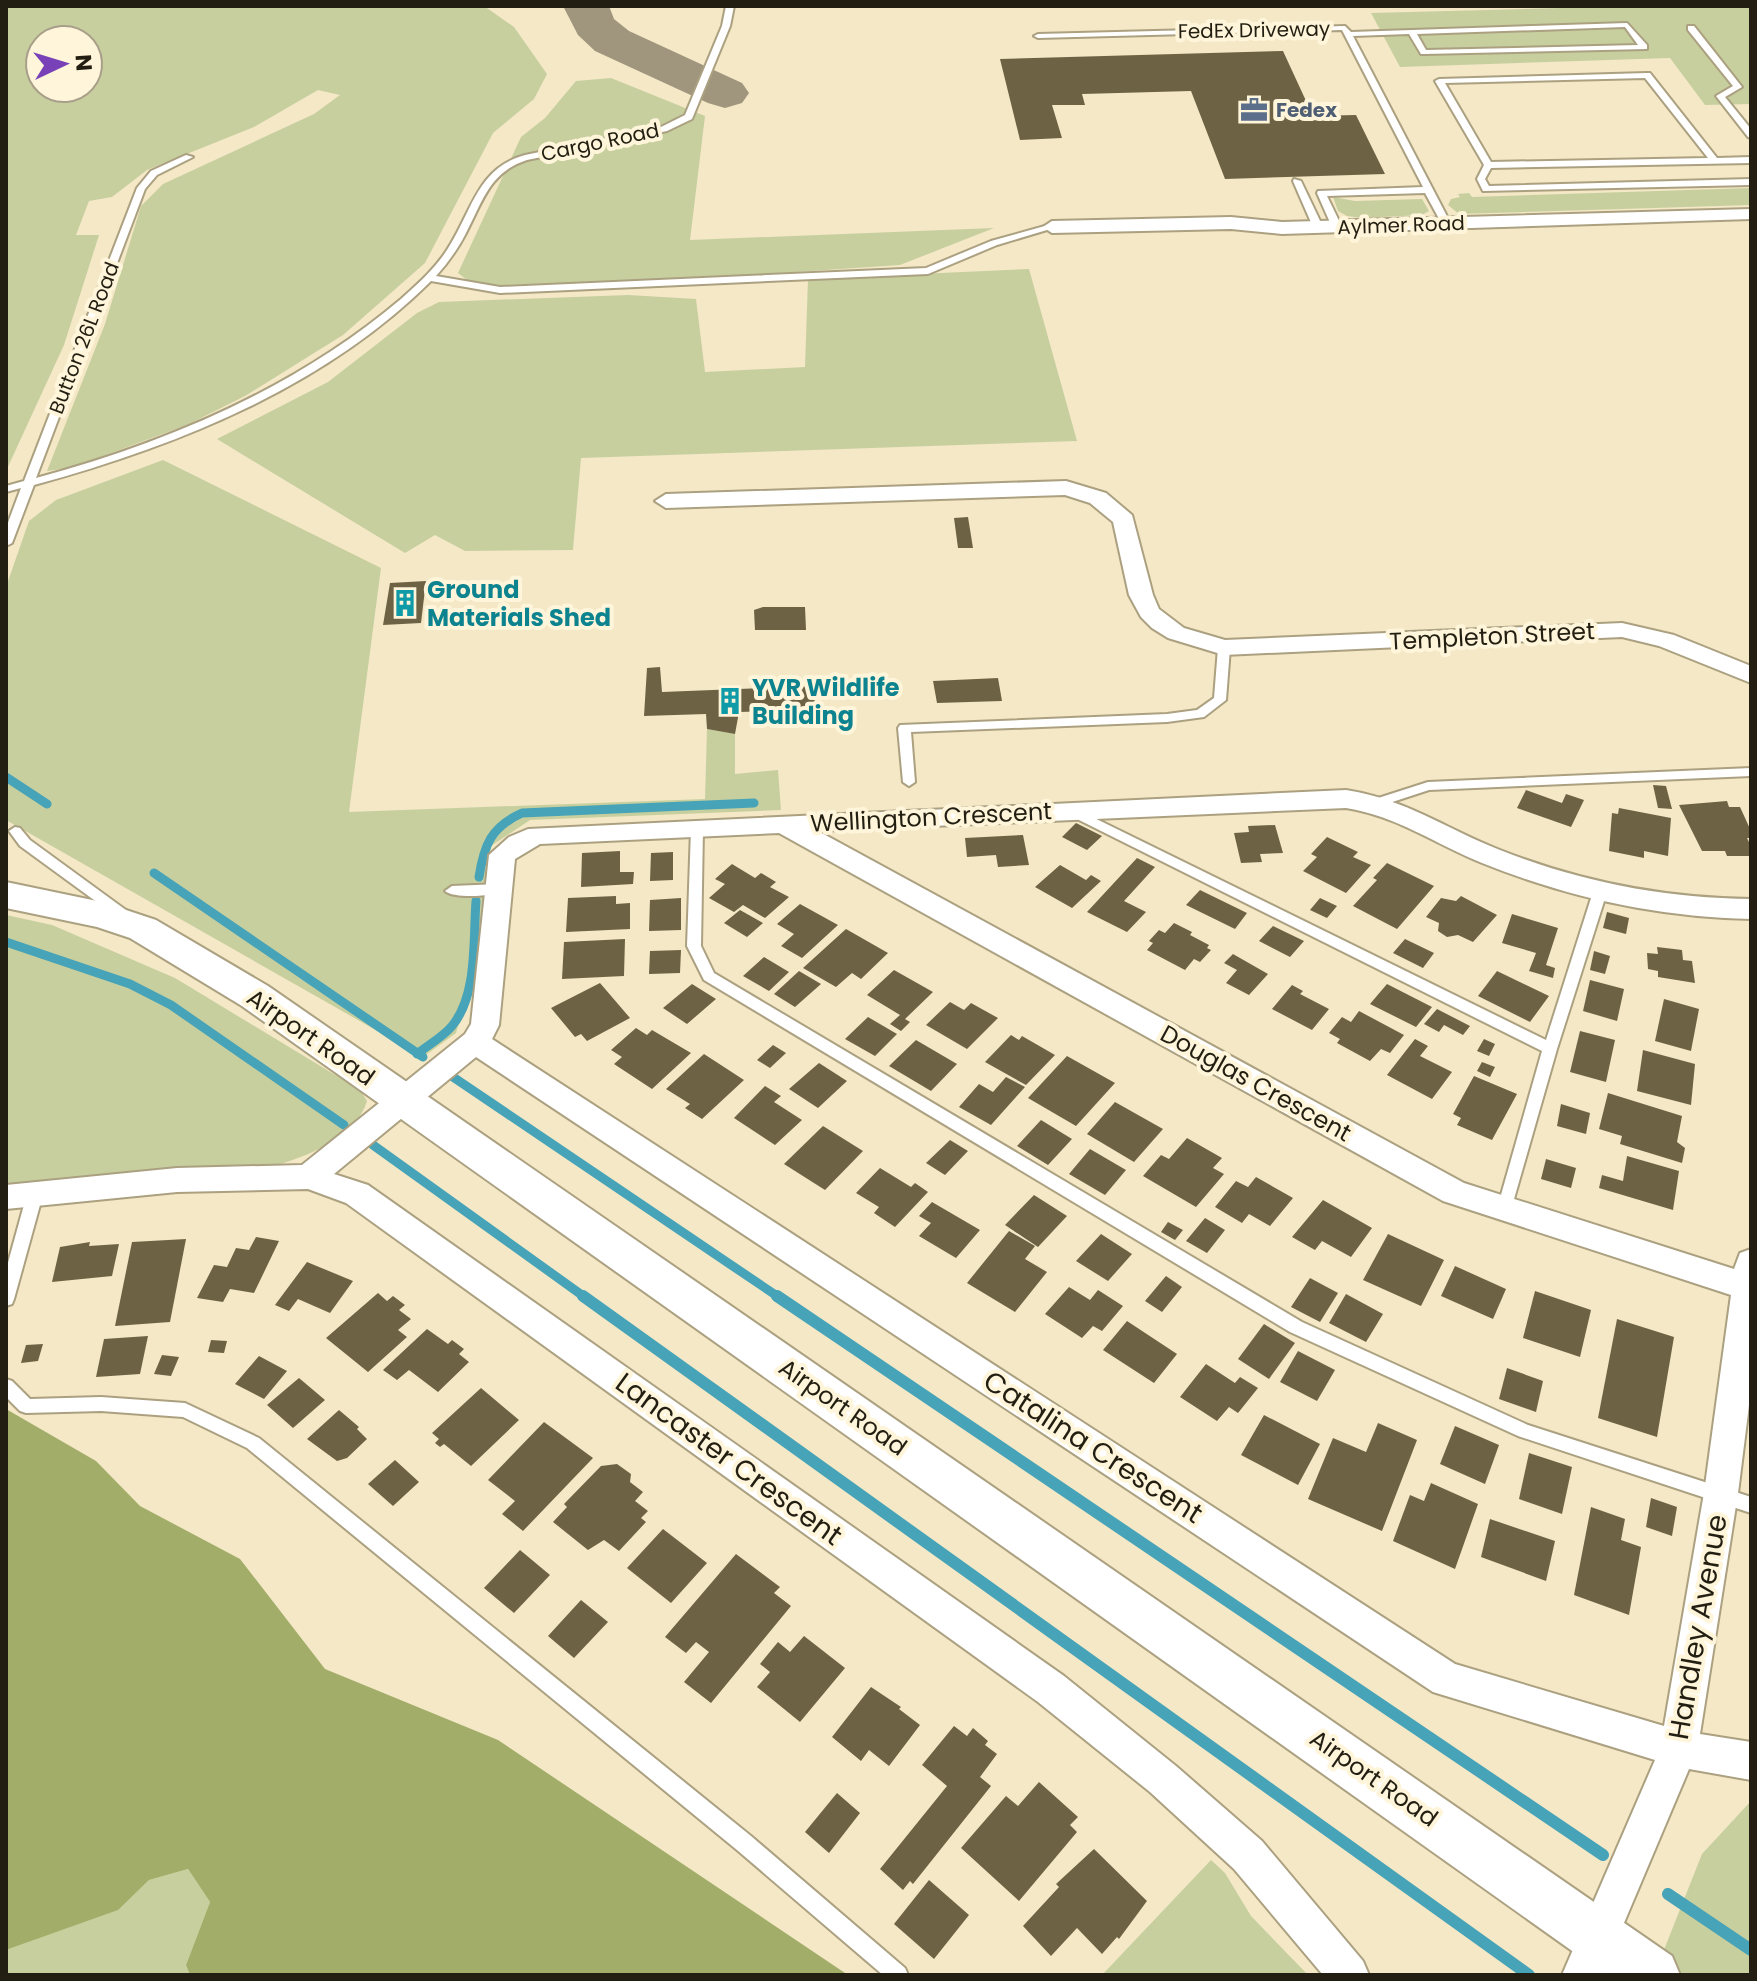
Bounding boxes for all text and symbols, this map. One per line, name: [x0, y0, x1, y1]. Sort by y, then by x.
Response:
street label: FedEx Driveway: [1178, 15, 1330, 45]
north arrow: [24, 24, 104, 104]
text: N: [67, 53, 99, 72]
office icon: Fedex: [1239, 95, 1269, 125]
place label: Fedex: [1276, 96, 1337, 124]
street label: Cargo Road: [538, 116, 662, 168]
street label: Aylmer Road: [1337, 209, 1465, 241]
street label: Button 26L Road: [42, 258, 126, 418]
place label: Ground Materials Shed: [427, 573, 611, 634]
building icon: Ground Materials Shed: [390, 588, 420, 618]
street label: Templeton Street: [1388, 614, 1596, 658]
place label: YVR Wildlife Building: [752, 671, 900, 732]
building icon: YVR Wildlife Building: [715, 686, 745, 716]
street label: Wellington Crescent: [809, 794, 1053, 840]
street label: Airport Road: [240, 981, 382, 1093]
street label: Douglas Crescent: [1155, 1017, 1357, 1149]
street label: Airport Road: [772, 1351, 914, 1463]
street label: Catalina Crescent: [976, 1361, 1210, 1533]
street label: Lancaster Crescent: [608, 1363, 850, 1555]
street label: Handley Avenue: [1659, 1511, 1737, 1743]
street label: Airport Road: [1303, 1722, 1445, 1834]

